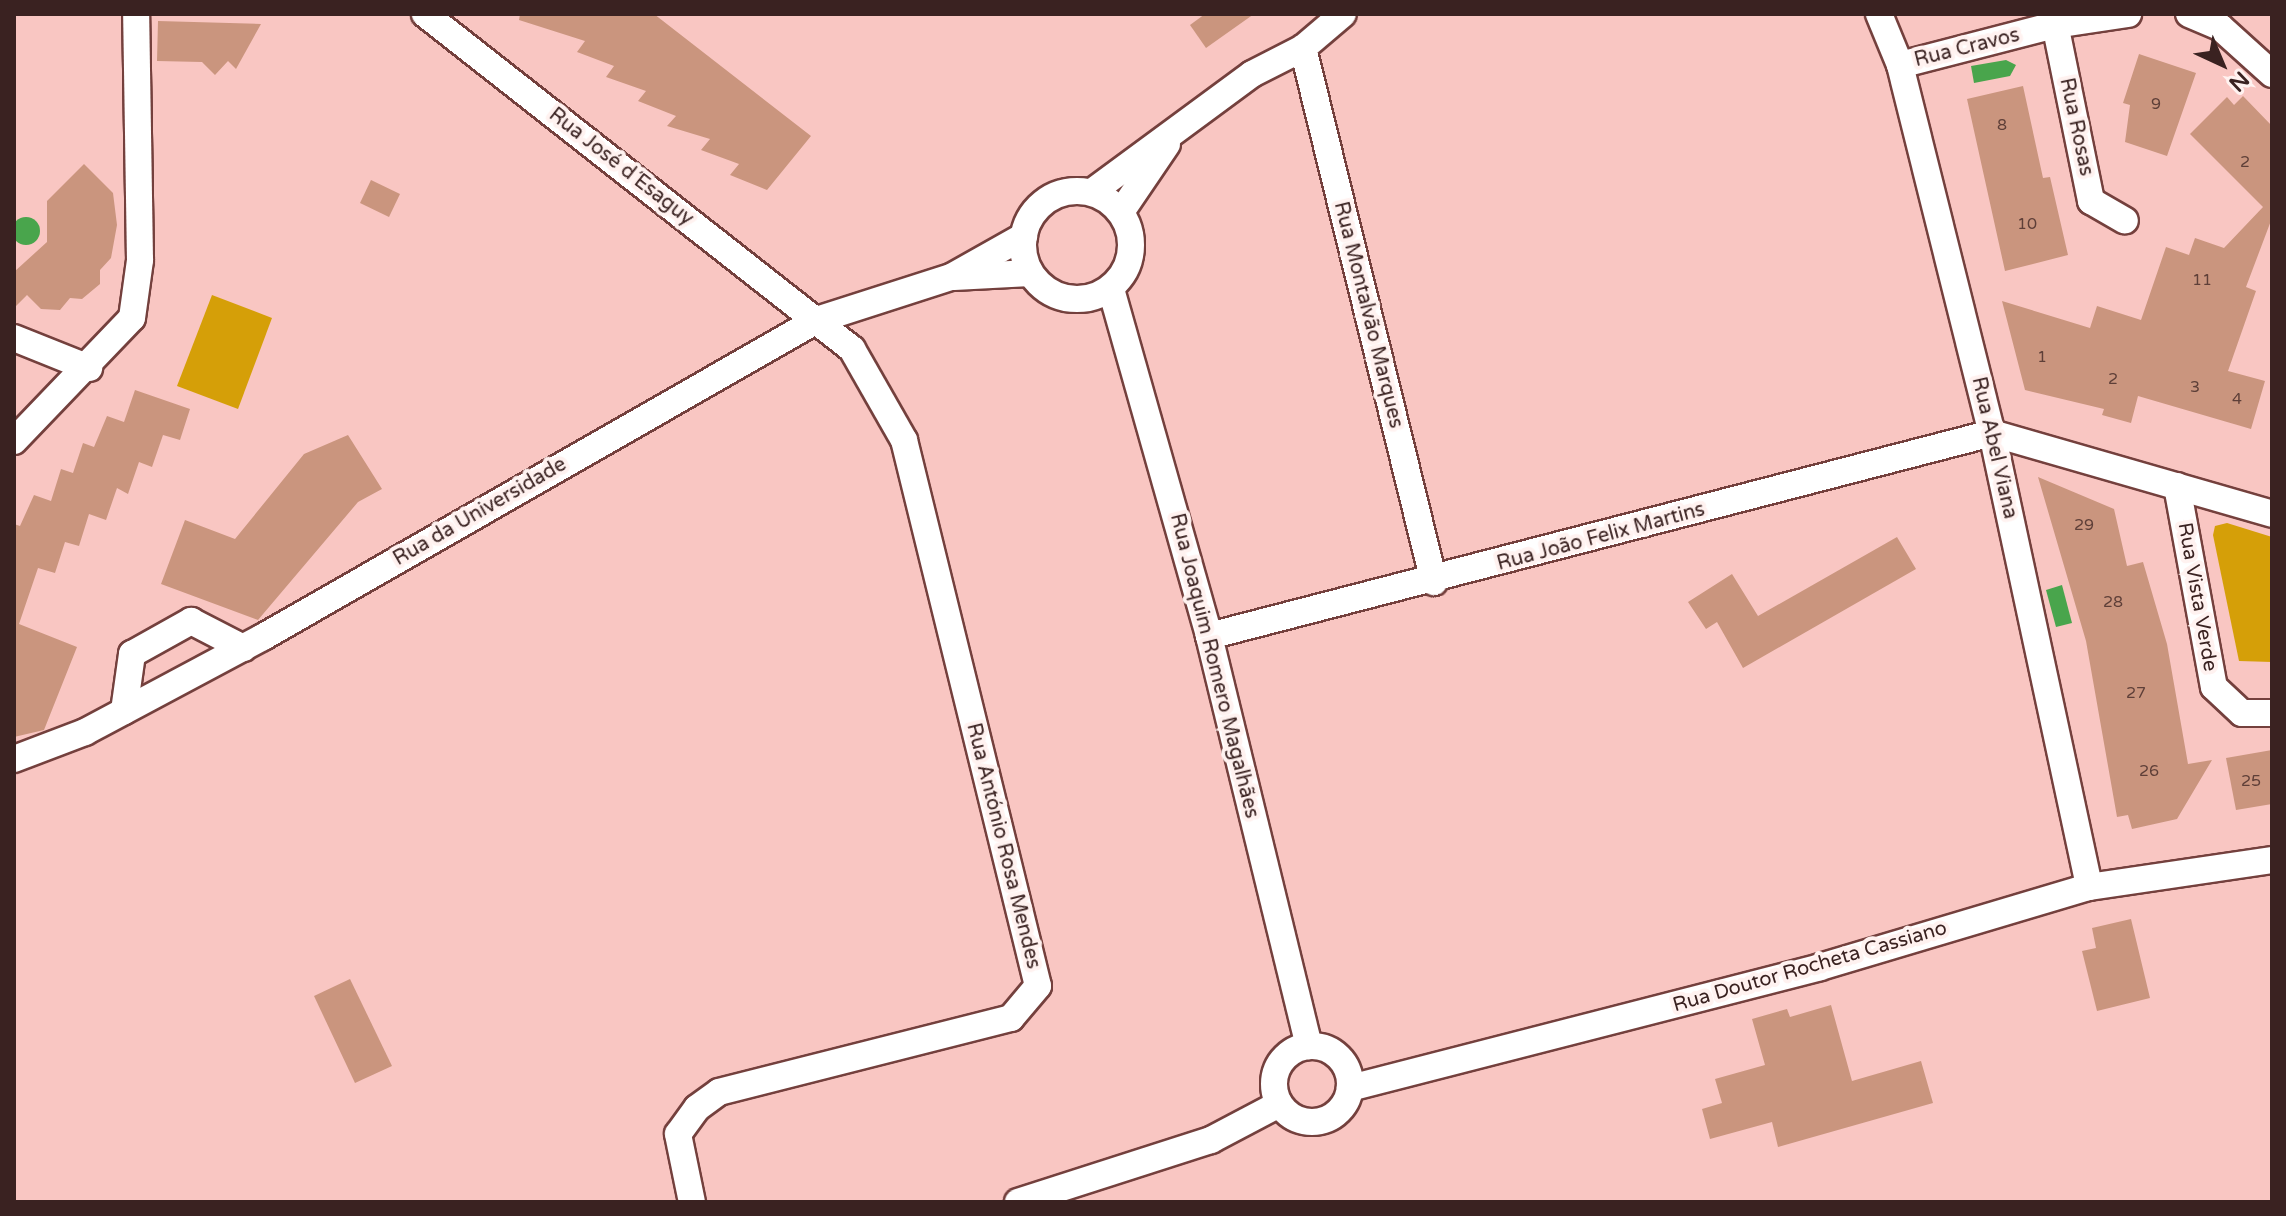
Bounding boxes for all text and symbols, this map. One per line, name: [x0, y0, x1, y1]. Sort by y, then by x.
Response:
street label: Rua Cravos: [1912, 23, 2022, 73]
north arrow: [2182, 24, 2262, 104]
text: N: [2223, 66, 2254, 97]
street label: Rua Rosas: [2054, 76, 2098, 178]
house number: 9: [2151, 94, 2161, 114]
street label: Rua José d´Esaguy: [544, 103, 698, 231]
house number: 8: [1997, 115, 2007, 135]
house number: 2: [2240, 152, 2250, 172]
street label: Rua Montalvão Marques: [1328, 199, 1408, 431]
house number: 10: [2017, 214, 2037, 234]
house number: 11: [2192, 270, 2212, 290]
house number: 1: [2037, 347, 2047, 367]
house number: 2: [2108, 369, 2118, 389]
street label: Rua Abel Viana: [1966, 375, 2022, 521]
house number: 3: [2190, 377, 2200, 397]
house number: 4: [2232, 389, 2242, 409]
street label: Rua da Universidade: [389, 453, 571, 571]
street label: Rua João Felix Martins: [1494, 498, 1708, 576]
street label: Rua Joaquim Romero Magalhães: [1164, 511, 1264, 821]
house number: 29: [2074, 515, 2094, 535]
street label: Rua Vista Verde: [2172, 521, 2222, 673]
house number: 28: [2103, 592, 2123, 612]
house number: 27: [2126, 683, 2146, 703]
street label: Rua António Rosa Mendes: [961, 721, 1045, 971]
house number: 26: [2139, 761, 2159, 781]
house number: 25: [2241, 771, 2261, 791]
street label: Rua Doutor Rocheta Cassiano: [1670, 916, 1950, 1018]

